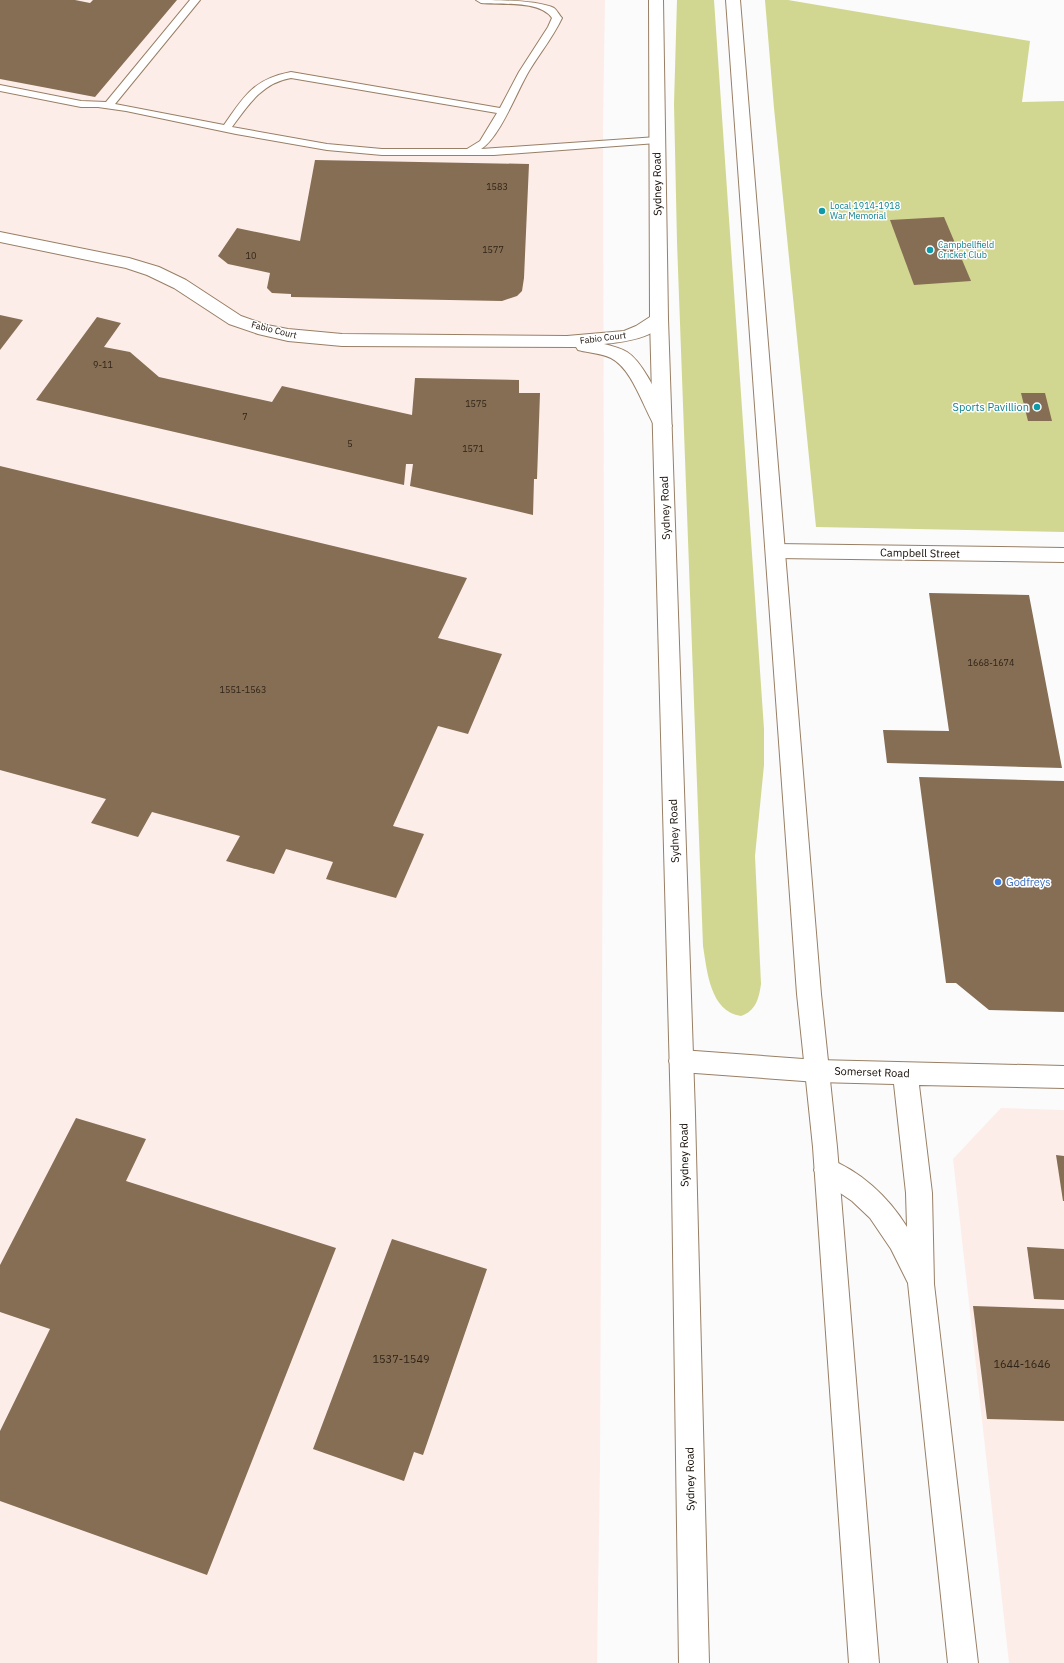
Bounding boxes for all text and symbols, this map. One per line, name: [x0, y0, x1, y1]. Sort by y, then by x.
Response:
street label: Sydney Road: [649, 152, 665, 216]
house number: 1583: [486, 181, 508, 192]
place label: Local 1914-1918 War Memorial: [830, 200, 900, 221]
marker: Local 1914-1918 War Memorial: [817, 206, 827, 216]
place label: Campbellfield Cricket Club: [938, 239, 994, 260]
house number: 1577: [482, 244, 504, 255]
marker: Campbellfield Cricket Club: [925, 245, 935, 255]
house number: 10: [246, 250, 256, 261]
street label: Fabio Court: [250, 319, 298, 340]
street label: Fabio Court: [579, 329, 627, 346]
house number: 9-11: [93, 359, 113, 370]
house number: 1575: [465, 398, 487, 409]
place label: Sports Pavillion: [953, 400, 1029, 414]
marker: Sports Pavillion: [1032, 402, 1042, 412]
house number: 7: [242, 411, 248, 422]
house number: 5: [347, 438, 353, 449]
house number: 1571: [462, 443, 484, 454]
street label: Sydney Road: [657, 476, 673, 540]
street label: Campbell Street: [880, 545, 960, 561]
house number: 1668-1674: [968, 657, 1014, 668]
house number: 1551-1563: [220, 684, 266, 695]
street label: Sydney Road: [666, 799, 682, 863]
place label: Godfreys: [1006, 875, 1051, 889]
marker: Godfreys: [993, 877, 1003, 887]
street label: Somerset Road: [834, 1064, 910, 1080]
street label: Sydney Road: [676, 1123, 692, 1187]
house number: 1537-1549: [372, 1352, 430, 1366]
house number: 1644-1646: [993, 1357, 1051, 1371]
street label: Sydney Road: [682, 1447, 698, 1511]

